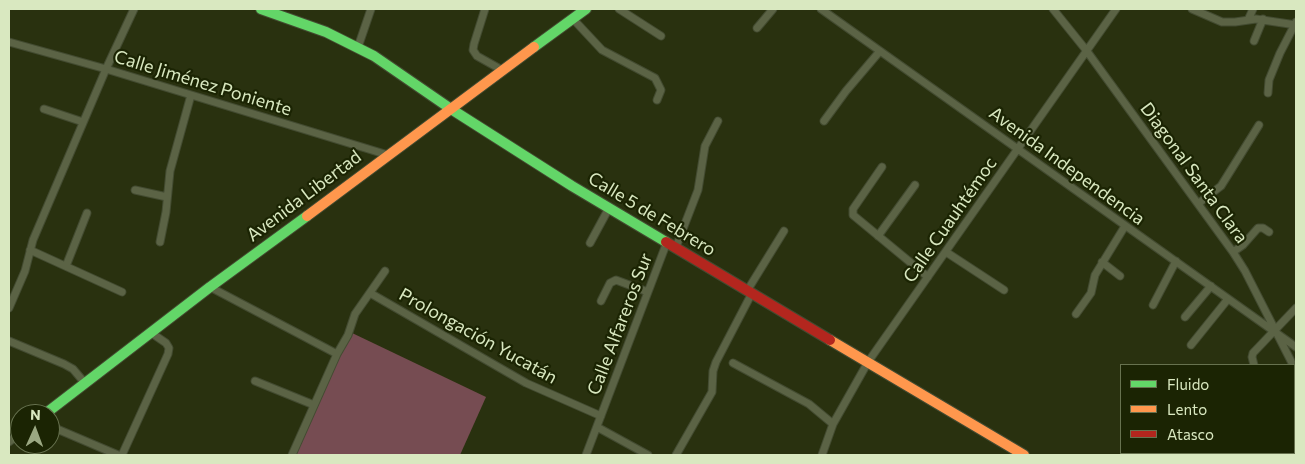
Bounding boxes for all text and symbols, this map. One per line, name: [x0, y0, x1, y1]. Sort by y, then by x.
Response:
street label: Calle Jiménez Poniente: [112, 46, 294, 120]
street label: Diagonal Santa Clara: [1136, 98, 1252, 248]
street label: Avenida Independencia: [985, 102, 1149, 230]
street label: Avenida Libertad: [242, 146, 366, 246]
street label: Calle Cuauhtémoc: [899, 153, 1001, 287]
street label: Calle 5 de Febrero: [584, 167, 720, 261]
street label: Calle Alfareros Sur: [583, 250, 657, 398]
street label: Prolongación Yucatán: [395, 283, 561, 389]
legend: [1120, 364, 1295, 454]
text: Fluido: [1167, 375, 1209, 393]
text: Lento: [1167, 400, 1207, 418]
north arrow: [10, 404, 60, 454]
text: N: [30, 406, 41, 423]
text: Atasco: [1167, 425, 1214, 443]

